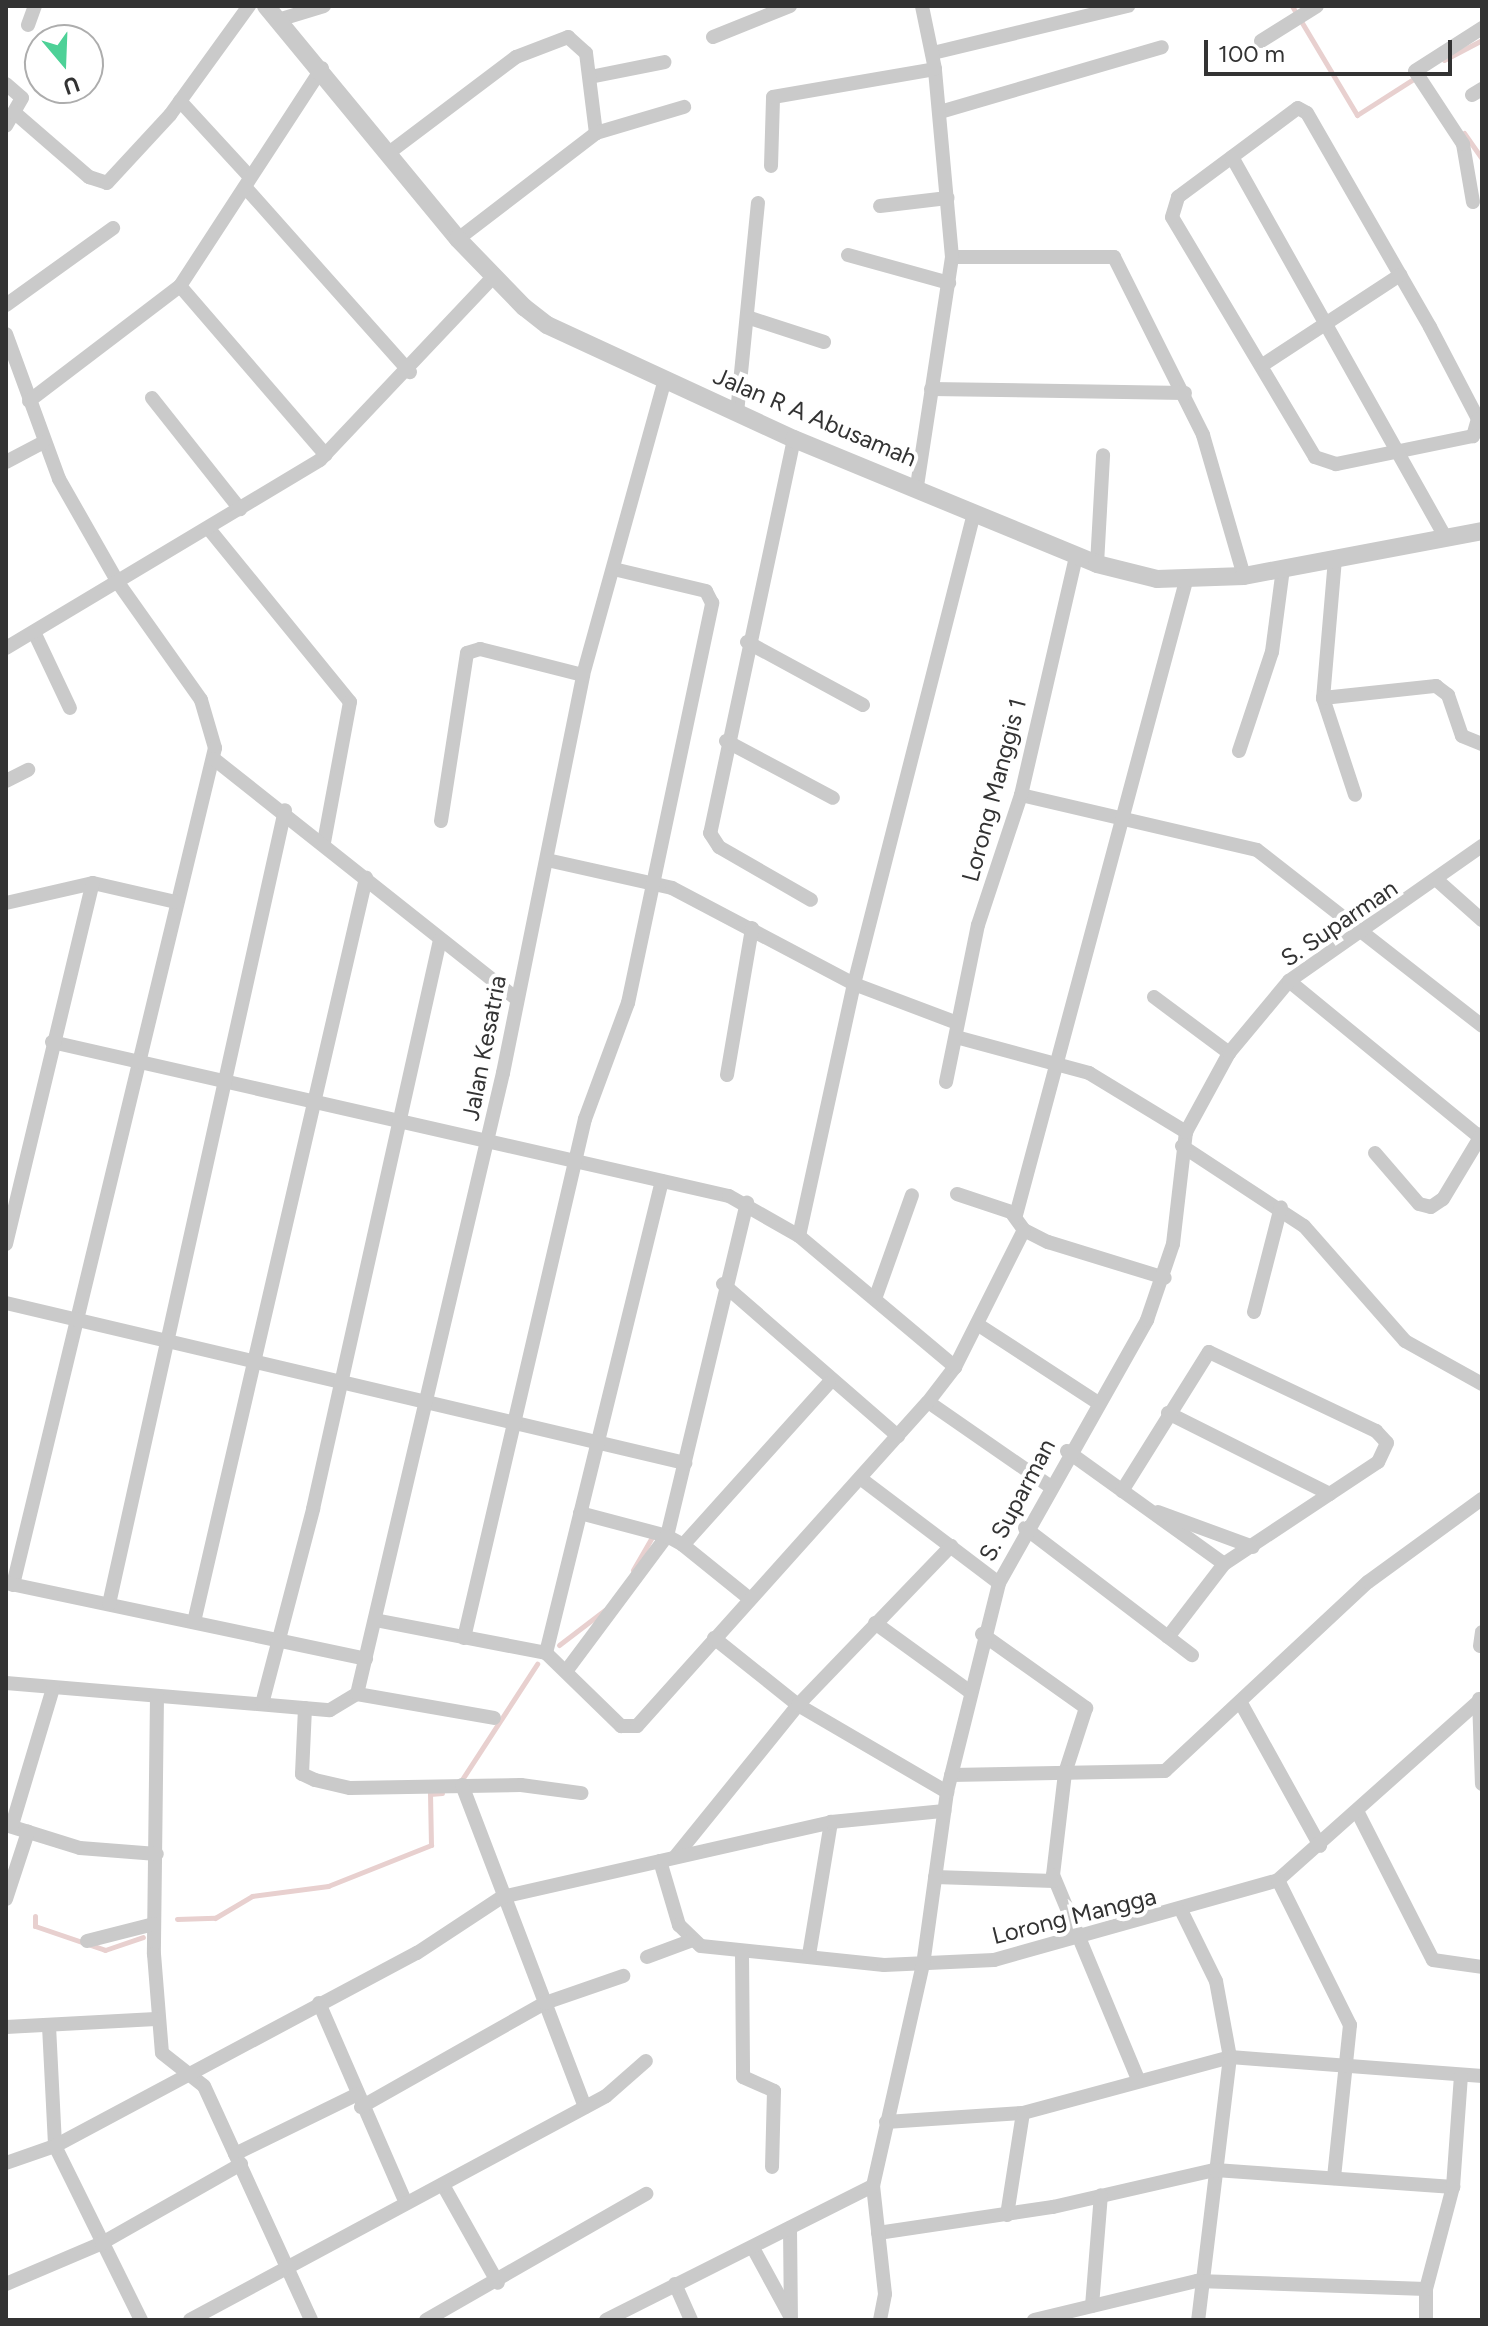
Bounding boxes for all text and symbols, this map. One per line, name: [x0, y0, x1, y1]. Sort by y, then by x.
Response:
north arrow: [24, 24, 104, 104]
scale bar: [1208, 24, 1456, 74]
text: 100 m: [1218, 39, 1285, 68]
text: U: [60, 70, 83, 101]
street label: Jalan R A Abusamah: [709, 361, 921, 473]
street label: Lorong Manggis 1: [956, 695, 1032, 885]
street label: S. Suparman: [1275, 873, 1403, 973]
street label: Jalan Kesatria: [456, 973, 512, 1123]
street label: S. Suparman: [973, 1434, 1061, 1566]
street label: Lorong Mangga: [989, 1882, 1159, 1950]

